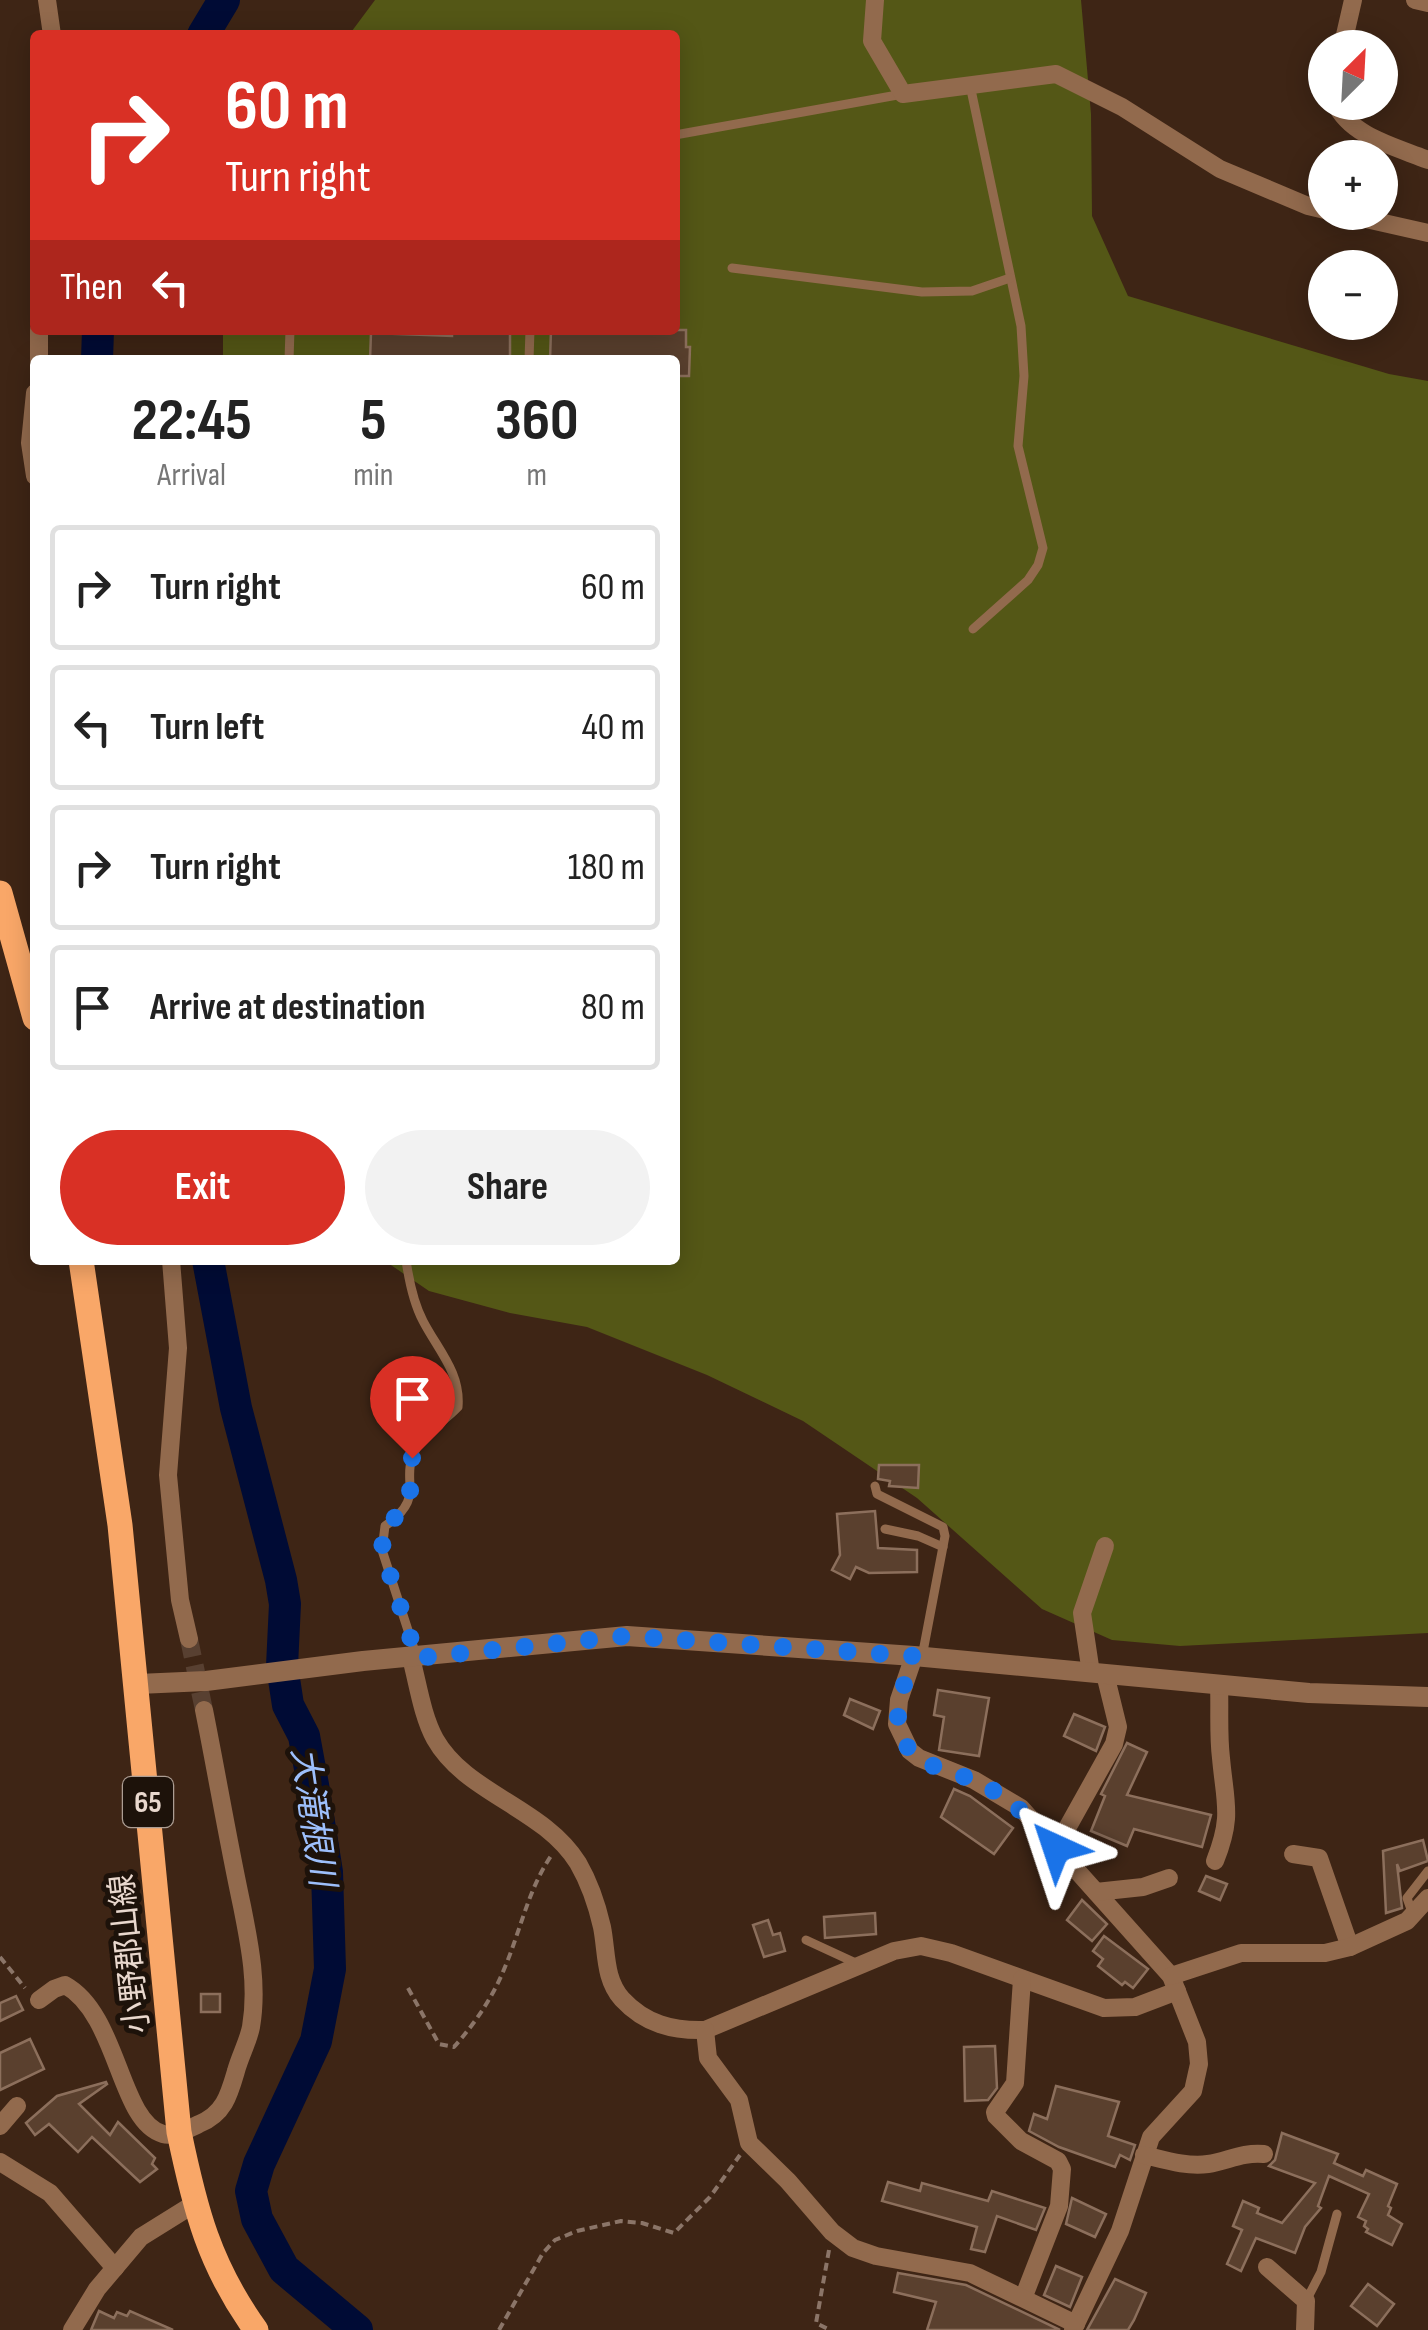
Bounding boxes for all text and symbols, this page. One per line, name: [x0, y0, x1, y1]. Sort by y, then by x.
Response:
north arrow: [1308, 30, 1398, 120]
map controls: [1308, 30, 1398, 340]
text: 60 m: [225, 65, 349, 149]
icon: right: [60, 70, 190, 200]
button: +: [1308, 140, 1398, 230]
text: Turn right: [225, 150, 371, 205]
button: −: [1308, 250, 1398, 340]
icon: left: [143, 260, 198, 315]
text: Then: [60, 265, 123, 310]
text: 22:45: [131, 385, 252, 457]
text: 5: [360, 385, 386, 457]
text: 360: [495, 385, 579, 457]
text: Arrival: [157, 456, 226, 495]
text: min: [353, 456, 393, 495]
text: m: [526, 456, 547, 495]
icon: right: [65, 560, 120, 615]
text: Turn right: [150, 565, 281, 610]
text: 60 m: [581, 565, 645, 610]
icon: left: [65, 700, 120, 755]
text: Turn left: [150, 705, 264, 750]
text: 40 m: [582, 705, 645, 750]
icon: right: [65, 840, 120, 895]
text: Turn right: [150, 845, 281, 890]
text: 180 m: [568, 845, 645, 890]
icon: arrive: [65, 980, 120, 1035]
text: Arrive at destination: [150, 985, 425, 1030]
text: 80 m: [581, 985, 645, 1030]
button: Exit: [60, 1130, 345, 1245]
button: Share: [365, 1130, 650, 1245]
pin: [370, 1356, 455, 1459]
icon: arrive: [385, 1371, 440, 1426]
water label: 大滝根川: [281, 1745, 344, 1893]
road number: 65: [123, 1777, 173, 1827]
position arrow: [1004, 1796, 1108, 1900]
street label: 小野郡山線: [103, 1872, 158, 2035]

